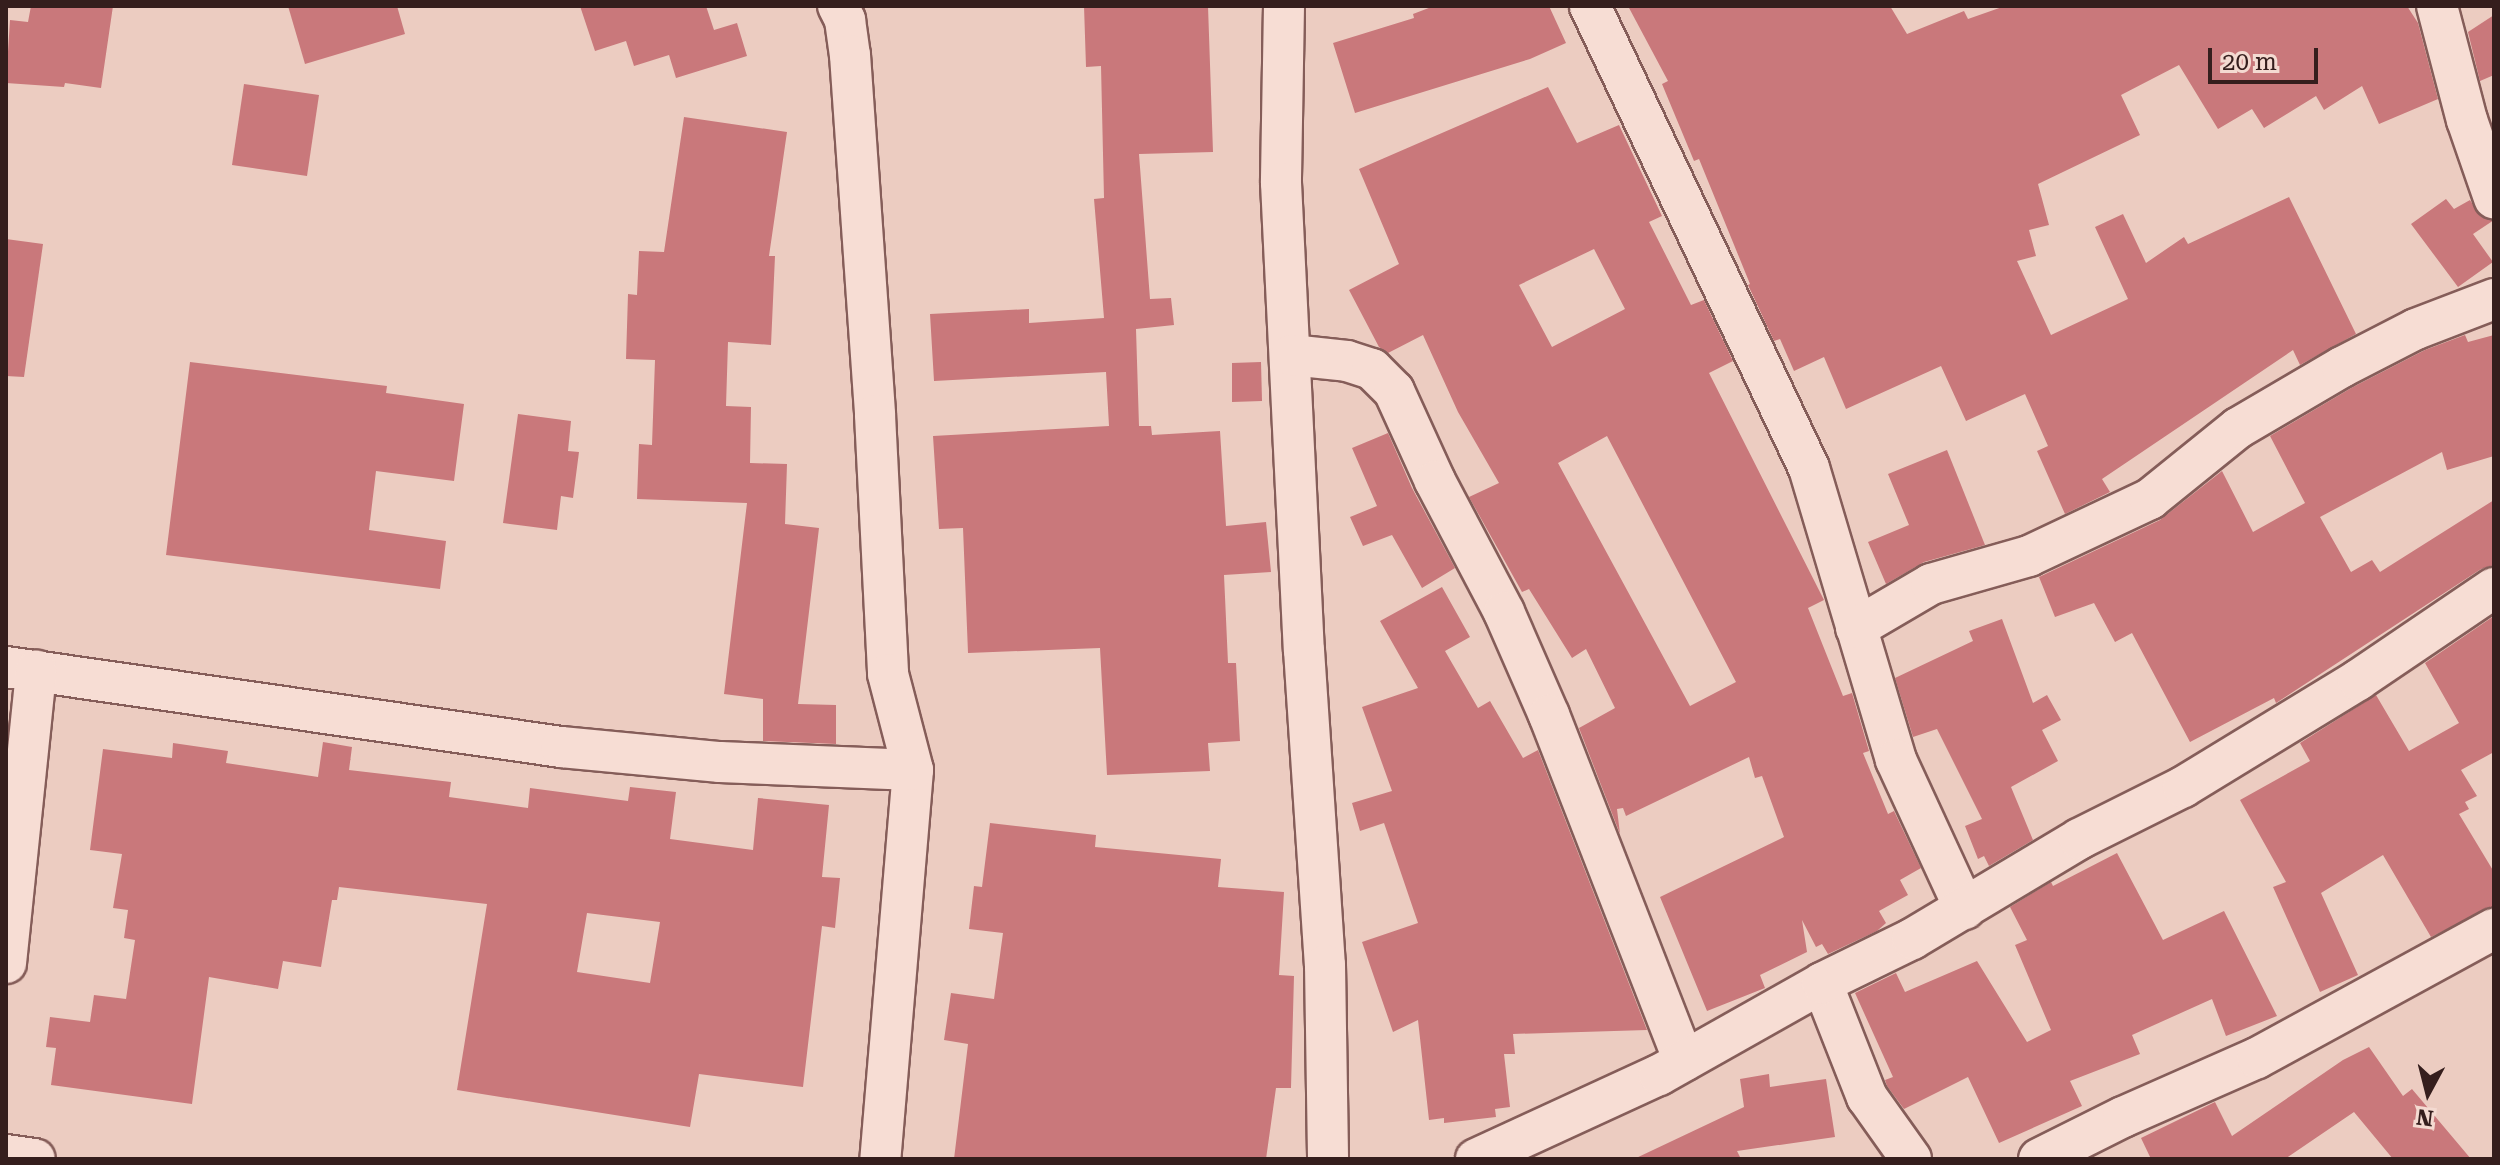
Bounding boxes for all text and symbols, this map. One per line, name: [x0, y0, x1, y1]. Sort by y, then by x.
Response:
scale bar: [2212, 32, 2322, 82]
text: 20 m: [2222, 48, 2277, 76]
north arrow: [2388, 1053, 2468, 1133]
text: N: [2415, 1104, 2435, 1131]

